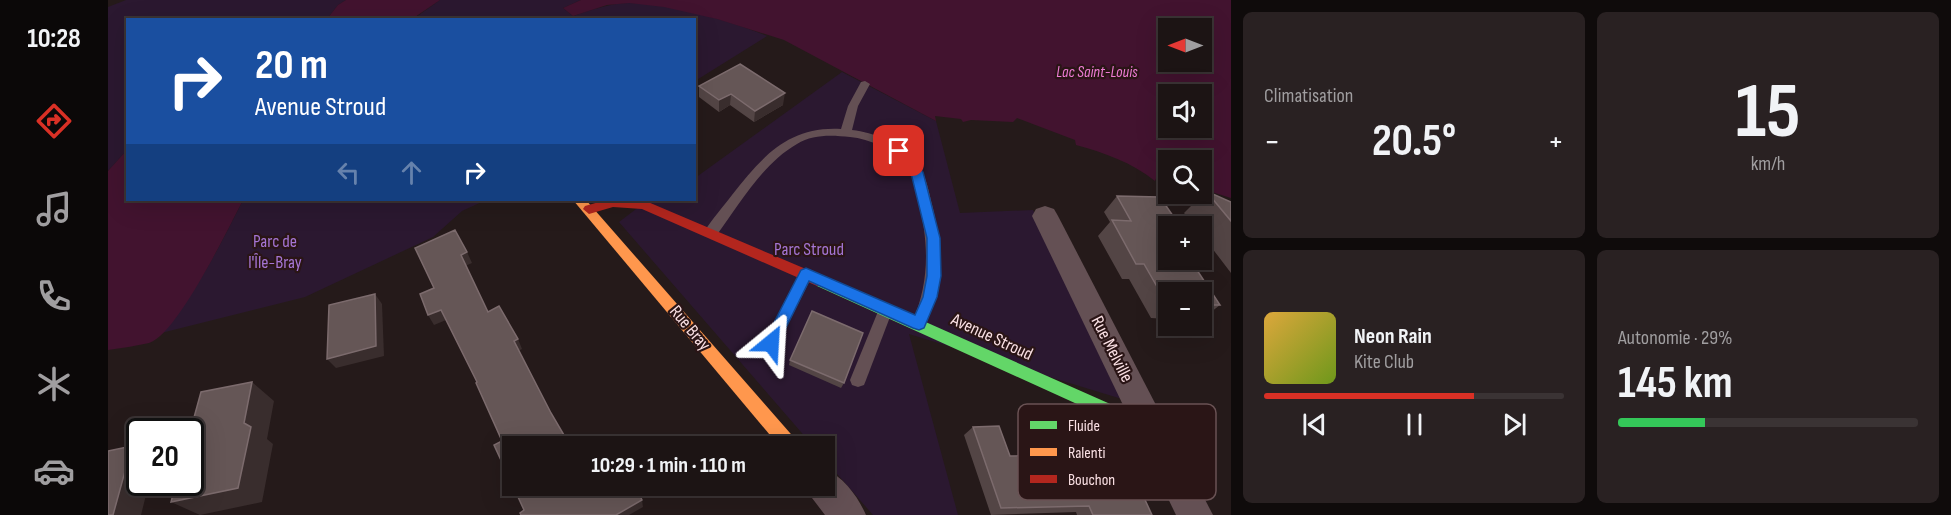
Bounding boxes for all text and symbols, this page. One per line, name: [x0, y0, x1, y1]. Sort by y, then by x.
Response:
north arrow: [1158, 18, 1212, 72]
map controls: [1158, 18, 1212, 336]
text: 10:28: [27, 23, 81, 55]
text: 20 m: [255, 40, 328, 91]
icon: right: [156, 42, 234, 120]
water label: Lac Saint-Louis: [1056, 63, 1138, 82]
text: 15: [1736, 66, 1800, 159]
button: sound: [1158, 84, 1212, 138]
text: Climatisation: [1264, 84, 1353, 108]
text: Avenue Stroud: [255, 91, 386, 123]
icon: directions: [33, 100, 75, 142]
text: 20.5°: [1372, 114, 1456, 169]
text: −: [1264, 122, 1280, 162]
text: +: [1548, 122, 1564, 162]
pin: [873, 125, 924, 176]
icon: arrive: [882, 134, 915, 167]
button: search: [1158, 150, 1212, 204]
text: km/h: [1751, 152, 1785, 176]
icon: left: [332, 156, 365, 189]
icon: ahead: [395, 156, 428, 189]
icon: right: [458, 156, 491, 189]
icon: music: [33, 188, 75, 230]
button: +: [1158, 216, 1212, 270]
park label: Parc de l'Île-Bray: [248, 231, 302, 273]
park label: Parc Stroud: [774, 239, 844, 260]
icon: phone: [33, 275, 75, 317]
button: −: [1158, 282, 1212, 336]
street label: Rue Bray: [665, 301, 715, 355]
street label: Avenue Stroud: [947, 309, 1036, 365]
position arrow: [739, 311, 803, 375]
street label: Rue Melville: [1086, 312, 1138, 386]
text: Neon Rain: [1354, 323, 1432, 350]
text: Autonomie · 29%: [1618, 326, 1733, 350]
text: Kite Club: [1354, 350, 1414, 374]
text: 145 km: [1618, 356, 1733, 411]
icon: climate: [33, 363, 75, 405]
legend: [1018, 404, 1216, 500]
icon: previous: [1298, 408, 1331, 441]
icon: pause: [1398, 408, 1431, 441]
icon: next: [1498, 408, 1531, 441]
text: Fluide: [1068, 417, 1100, 436]
speed limit sign: 20: [126, 418, 204, 496]
text: Ralenti: [1068, 444, 1106, 463]
icon: car: [33, 450, 75, 492]
text: 10:29 · 1 min · 110 m: [591, 452, 746, 479]
text: Bouchon: [1068, 471, 1115, 490]

